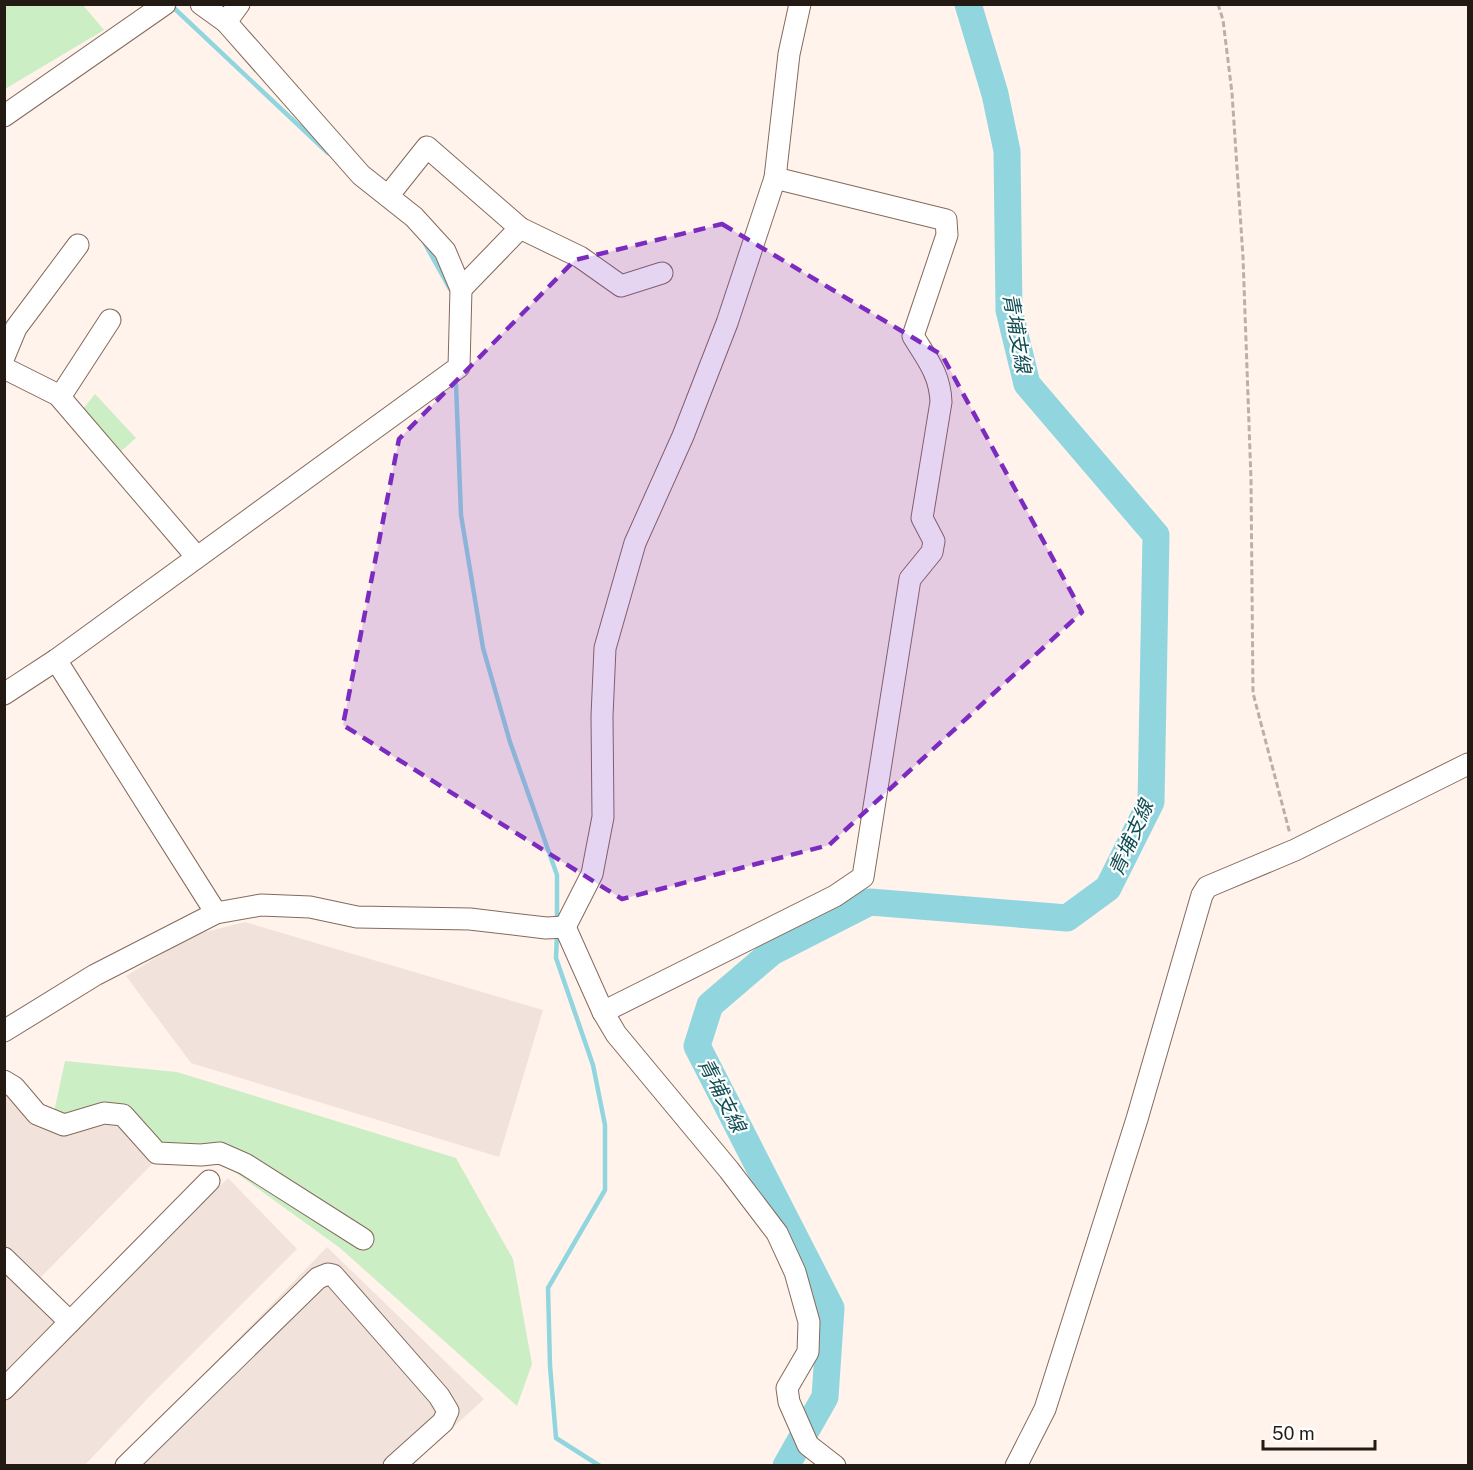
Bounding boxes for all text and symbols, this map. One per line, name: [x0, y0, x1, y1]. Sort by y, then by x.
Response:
water label: 青埔支線: [998, 292, 1036, 376]
water label: 青埔支線: [1104, 795, 1159, 879]
water label: 青埔支線: [693, 1054, 752, 1138]
scale bar: [1263, 1413, 1376, 1451]
text: 50 m: [1272, 1423, 1315, 1444]

